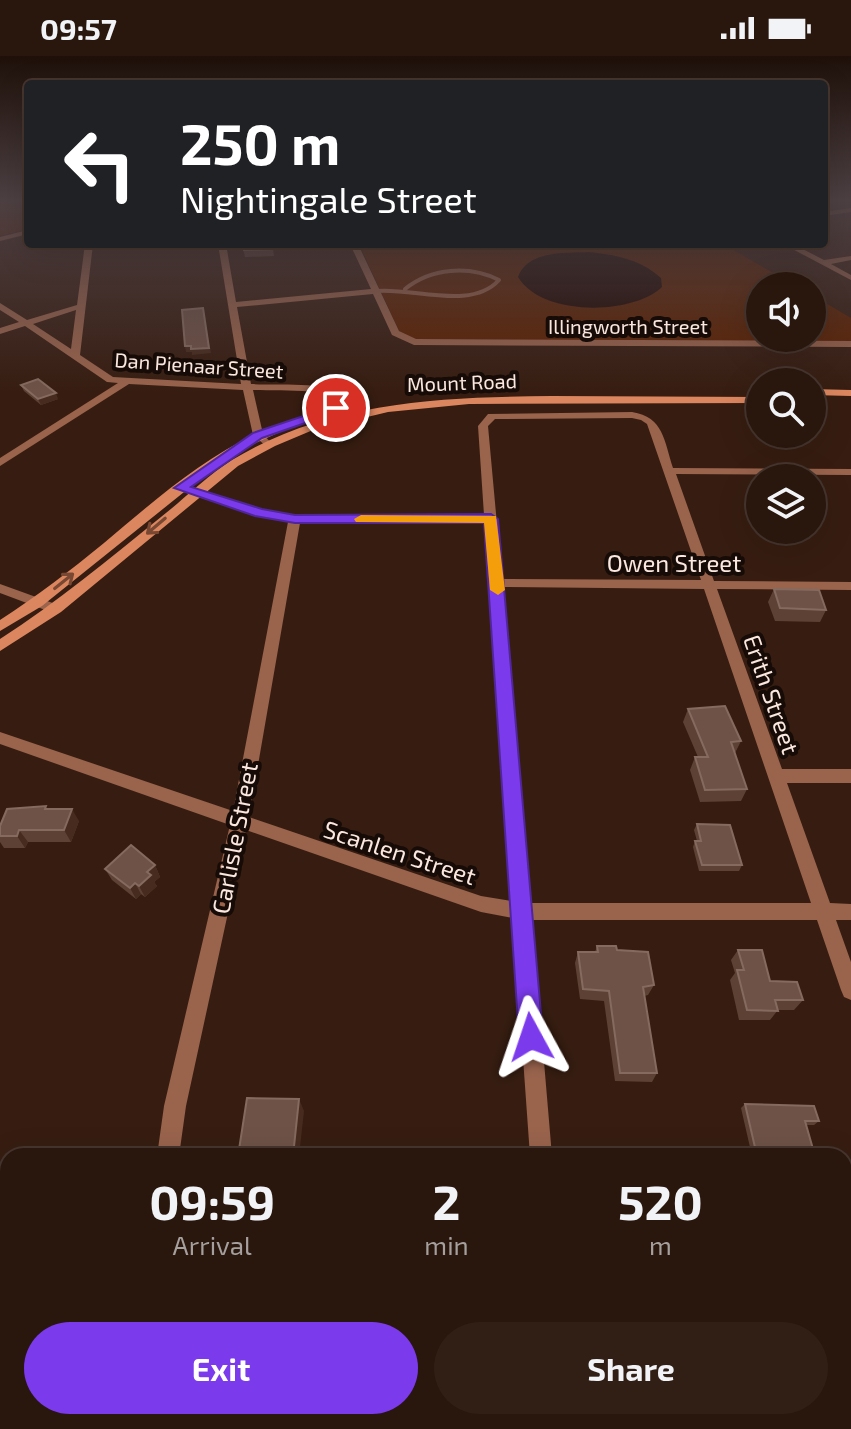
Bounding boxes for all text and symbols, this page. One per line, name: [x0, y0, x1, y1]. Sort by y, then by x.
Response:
text: 09:57: [40, 10, 117, 46]
text: 250 m: [180, 109, 340, 176]
icon: left: [48, 112, 152, 216]
text: Nightingale Street: [180, 177, 477, 220]
map controls: [746, 272, 826, 544]
button: sound: [746, 272, 826, 352]
street label: Illingworth Street: [548, 314, 708, 338]
street label: Dan Pienaar Street: [114, 347, 285, 383]
street label: Mount Road: [407, 368, 517, 396]
button: search: [746, 368, 826, 448]
pin: [302, 374, 370, 442]
icon: arrive: [314, 386, 358, 430]
button: layers: [746, 464, 826, 544]
one-way arrow: [146, 517, 167, 535]
street label: Owen Street: [607, 548, 741, 577]
one-way arrow: [53, 573, 74, 590]
street label: Erith Street: [738, 631, 806, 757]
street label: Carlisle Street: [205, 760, 263, 916]
street label: Scanlen Street: [320, 814, 480, 890]
position arrow: [489, 995, 573, 1079]
text: 09:59: [149, 1172, 275, 1230]
text: 2: [433, 1172, 460, 1230]
text: 520: [618, 1172, 703, 1230]
text: Arrival: [173, 1229, 252, 1260]
text: min: [424, 1229, 469, 1260]
text: m: [649, 1229, 672, 1260]
button: Exit: [24, 1322, 418, 1414]
button: Share: [434, 1322, 828, 1414]

